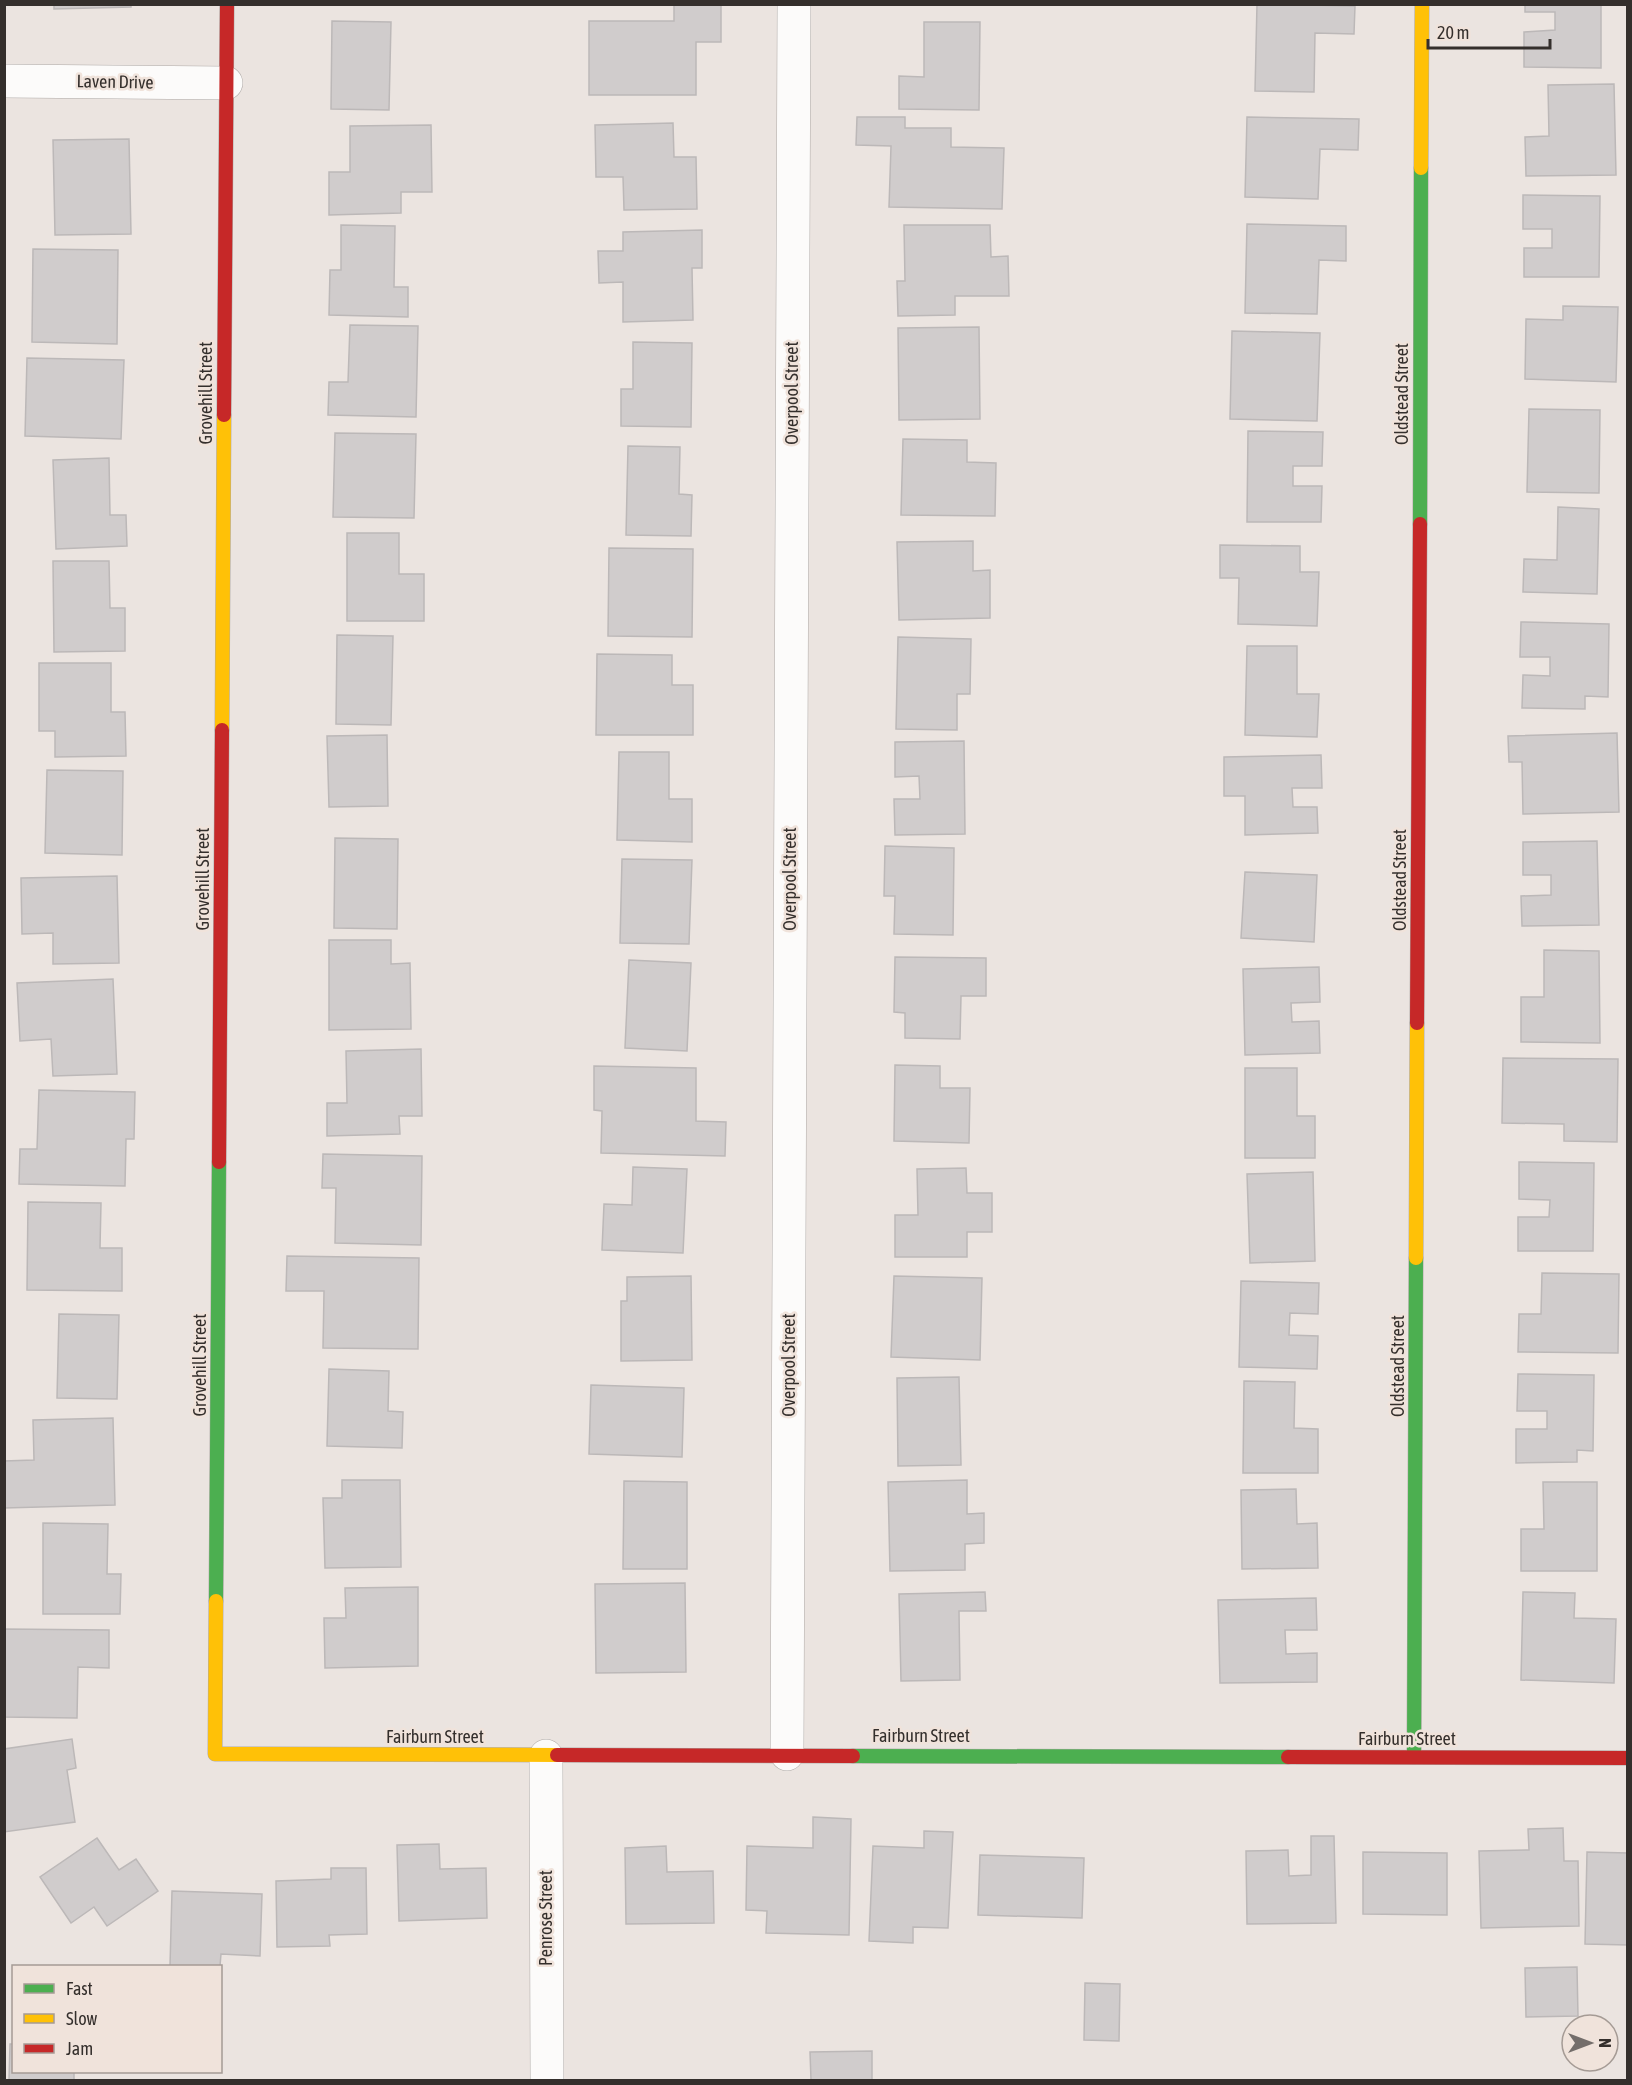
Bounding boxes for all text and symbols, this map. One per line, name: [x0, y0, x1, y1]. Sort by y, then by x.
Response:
scale bar: [1428, 12, 1550, 50]
text: 20 m: [1437, 22, 1469, 43]
street label: Laven Drive: [76, 70, 154, 93]
street label: Overpool Street: [781, 341, 802, 445]
street label: Grovehill Street: [195, 342, 216, 444]
street label: Oldstead Street: [1391, 343, 1412, 445]
street label: Overpool Street: [779, 827, 800, 931]
street label: Grovehill Street: [192, 828, 213, 930]
street label: Oldstead Street: [1389, 829, 1410, 931]
street label: Overpool Street: [778, 1313, 799, 1417]
street label: Grovehill Street: [189, 1314, 210, 1416]
street label: Oldstead Street: [1387, 1315, 1408, 1417]
street label: Fairburn Street: [872, 1725, 970, 1746]
street label: Fairburn Street: [386, 1726, 484, 1747]
street label: Fairburn Street: [1358, 1728, 1456, 1749]
street label: Penrose Street: [535, 1870, 556, 1966]
legend: [12, 1965, 222, 2073]
text: Fast: [66, 1978, 93, 1999]
text: Slow: [66, 2008, 97, 2029]
north arrow: [1560, 2013, 1620, 2073]
text: Jam: [66, 2038, 93, 2059]
text: N: [1596, 2038, 1614, 2048]

